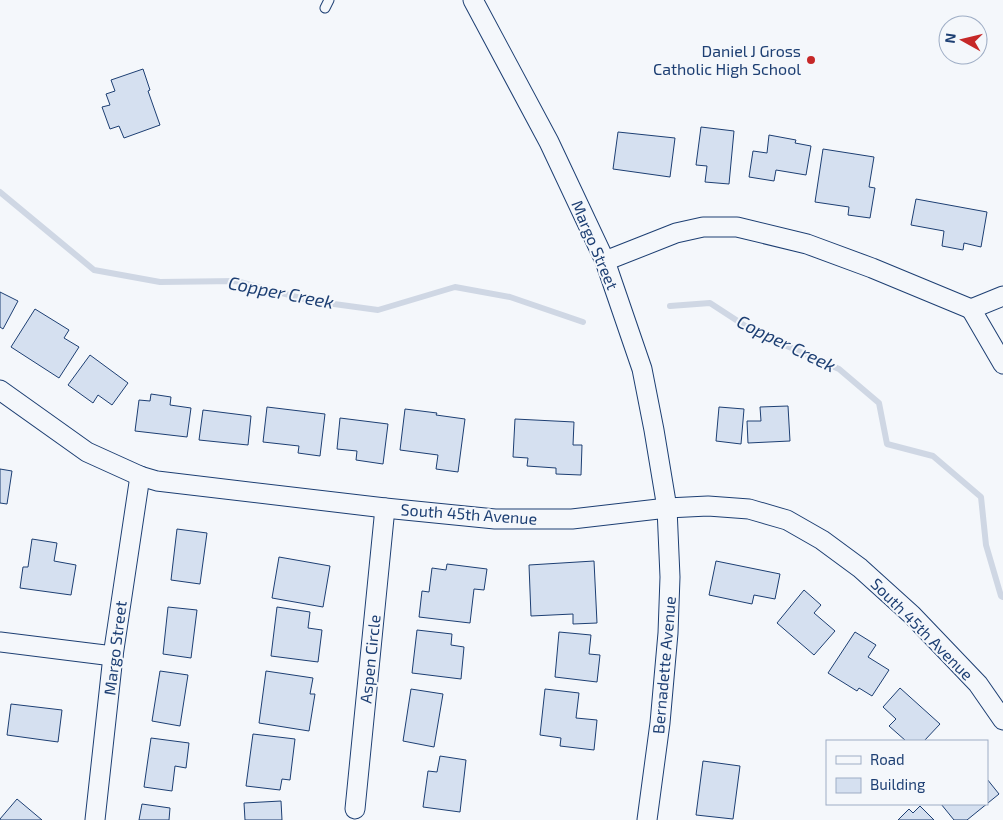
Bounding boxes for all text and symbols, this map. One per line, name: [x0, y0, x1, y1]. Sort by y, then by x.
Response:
north arrow: [938, 15, 988, 65]
text: N: [941, 32, 959, 44]
place label: Daniel J Gross Catholic High School: [653, 41, 801, 78]
marker: Daniel J Gross Catholic High School: [805, 54, 817, 66]
street label: Margo Street: [568, 197, 623, 292]
water label: Copper Creek: [226, 271, 336, 313]
water label: Copper Creek: [733, 310, 840, 377]
street label: South 45th Avenue: [400, 499, 538, 528]
street label: South 45th Avenue: [867, 574, 977, 684]
street label: Bernadette Avenue: [648, 595, 679, 735]
street label: Margo Street: [99, 600, 130, 696]
street label: Aspen Circle: [355, 614, 384, 704]
legend: [826, 740, 988, 805]
text: Road: [870, 750, 905, 768]
text: Building: [870, 775, 926, 793]

